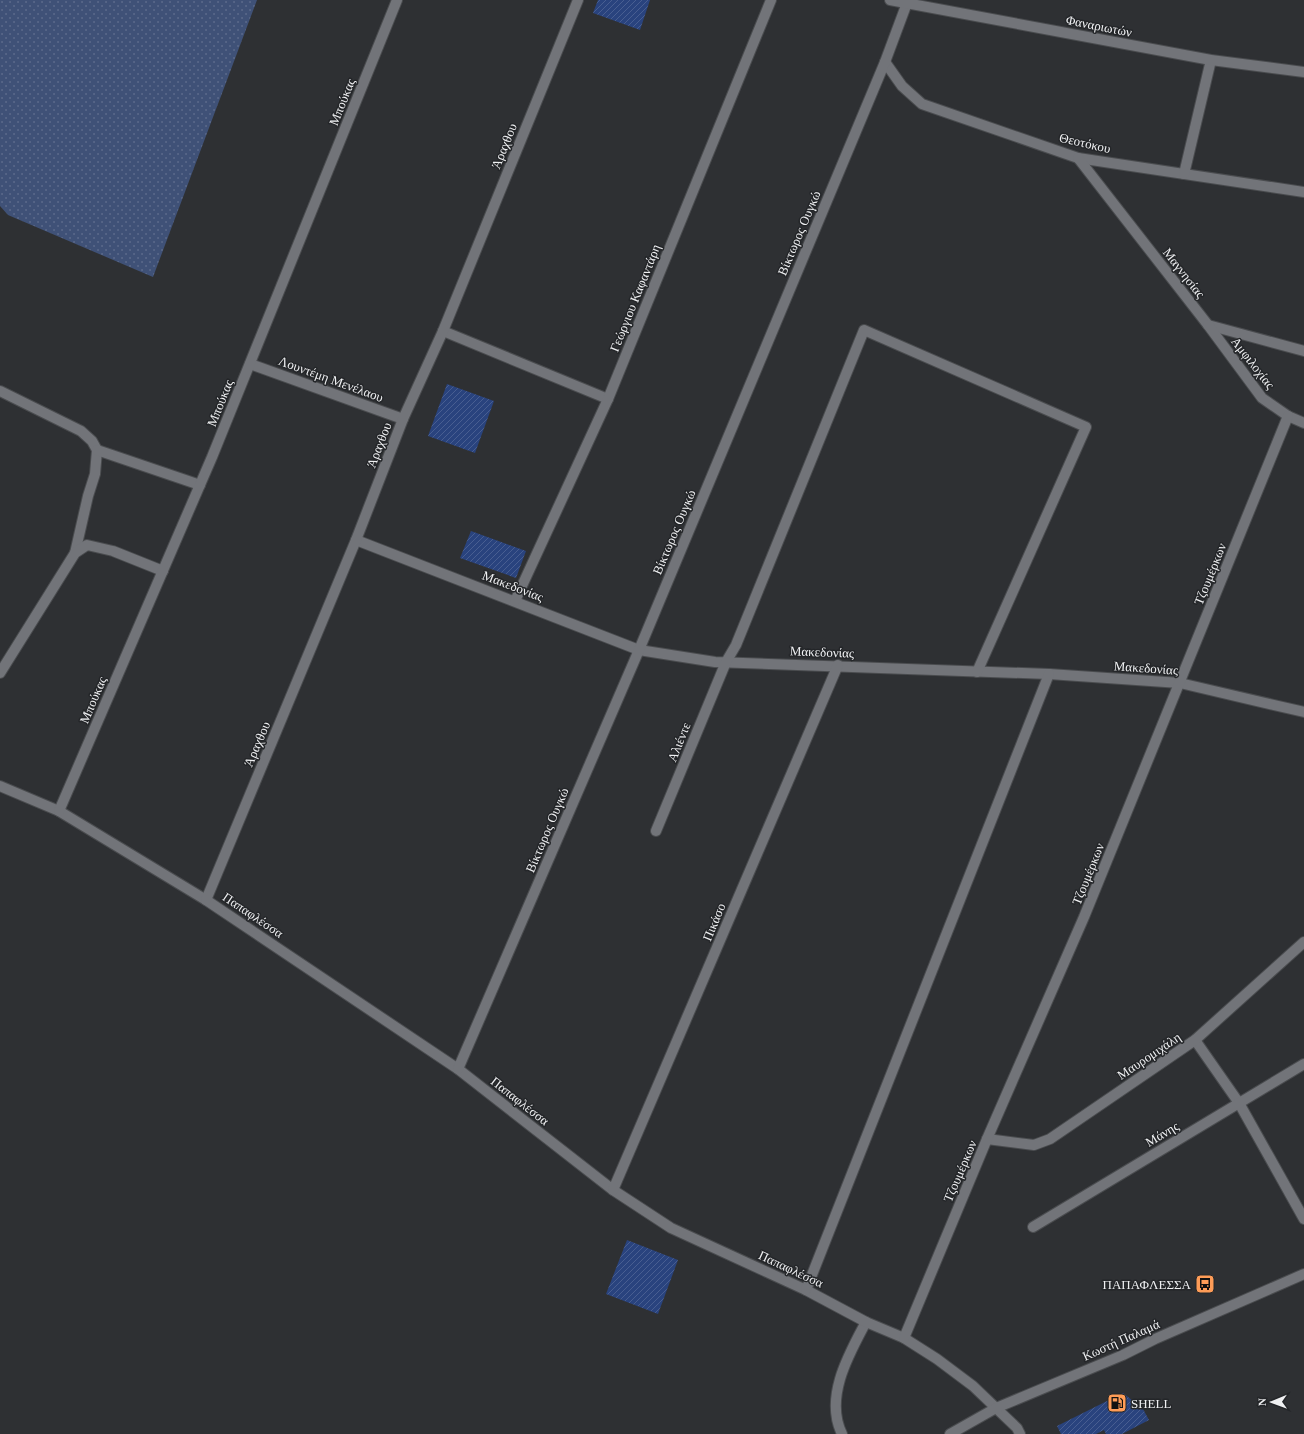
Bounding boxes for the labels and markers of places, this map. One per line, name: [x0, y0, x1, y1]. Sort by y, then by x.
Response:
bus stop icon: ΠΑΠΑΦΛΕΣΣΑ: [1194, 1273, 1216, 1295]
place label: ΠΑΠΑΦΛΕΣΣΑ: [1103, 1277, 1192, 1292]
fuel station icon: SHELL: [1106, 1392, 1128, 1414]
place label: SHELL: [1131, 1396, 1172, 1411]

